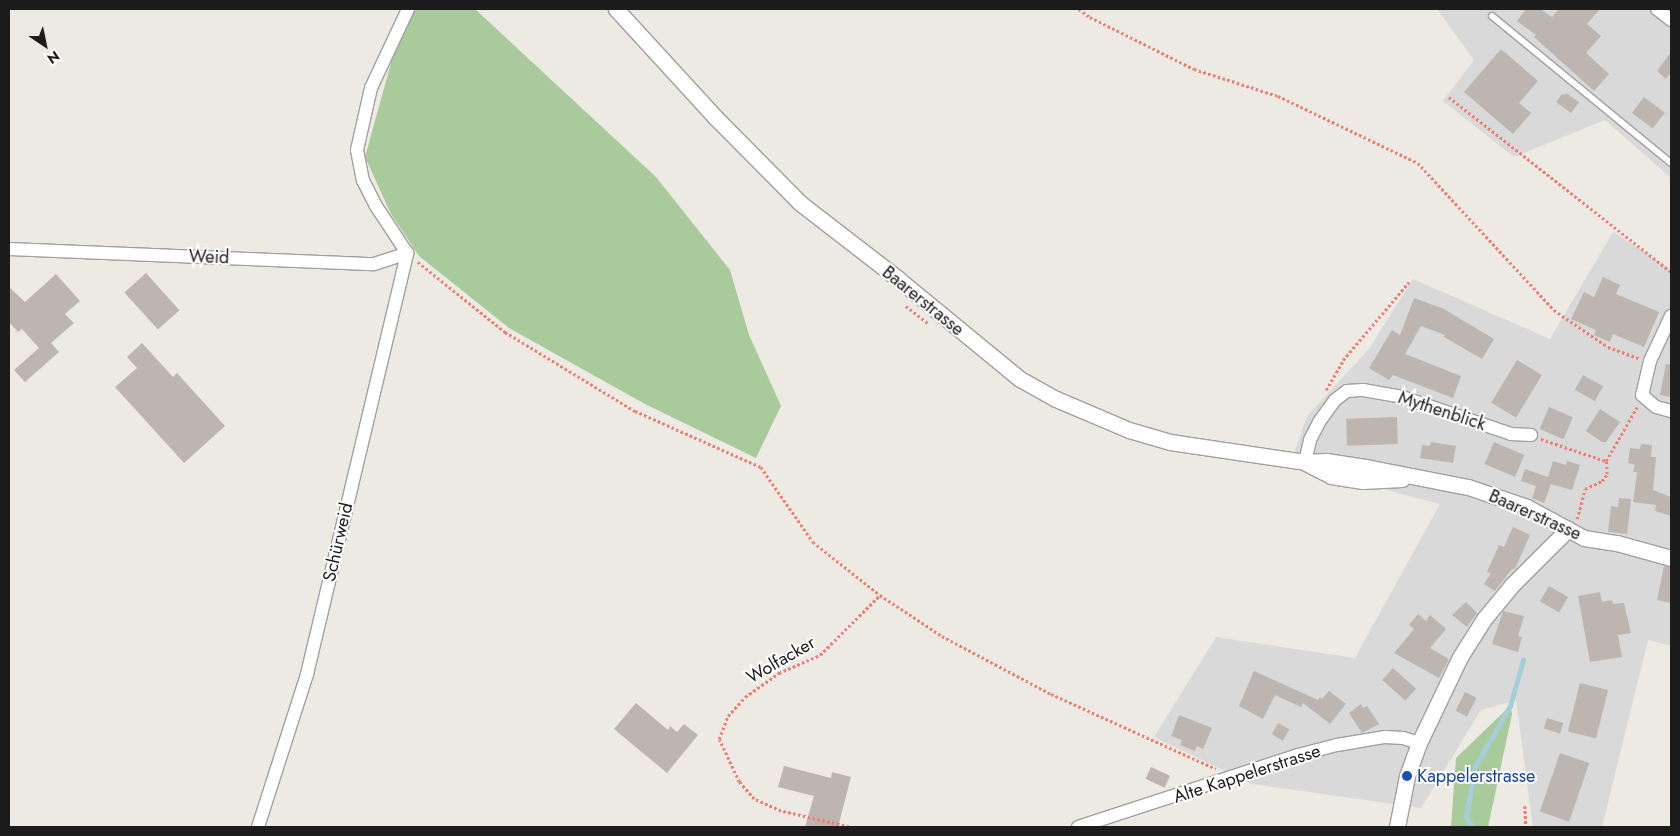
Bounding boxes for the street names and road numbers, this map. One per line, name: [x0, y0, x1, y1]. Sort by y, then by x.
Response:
street label: Weid: [188, 245, 230, 269]
street label: Baarerstrasse: [878, 261, 968, 341]
street label: Mythenblick: [1396, 387, 1488, 435]
street label: Baarerstrasse: [1485, 485, 1585, 545]
street label: Schürweid: [318, 500, 358, 584]
street label: Wolfacker: [743, 632, 819, 688]
street label: Alte Kappelerstrasse: [1171, 740, 1323, 808]

